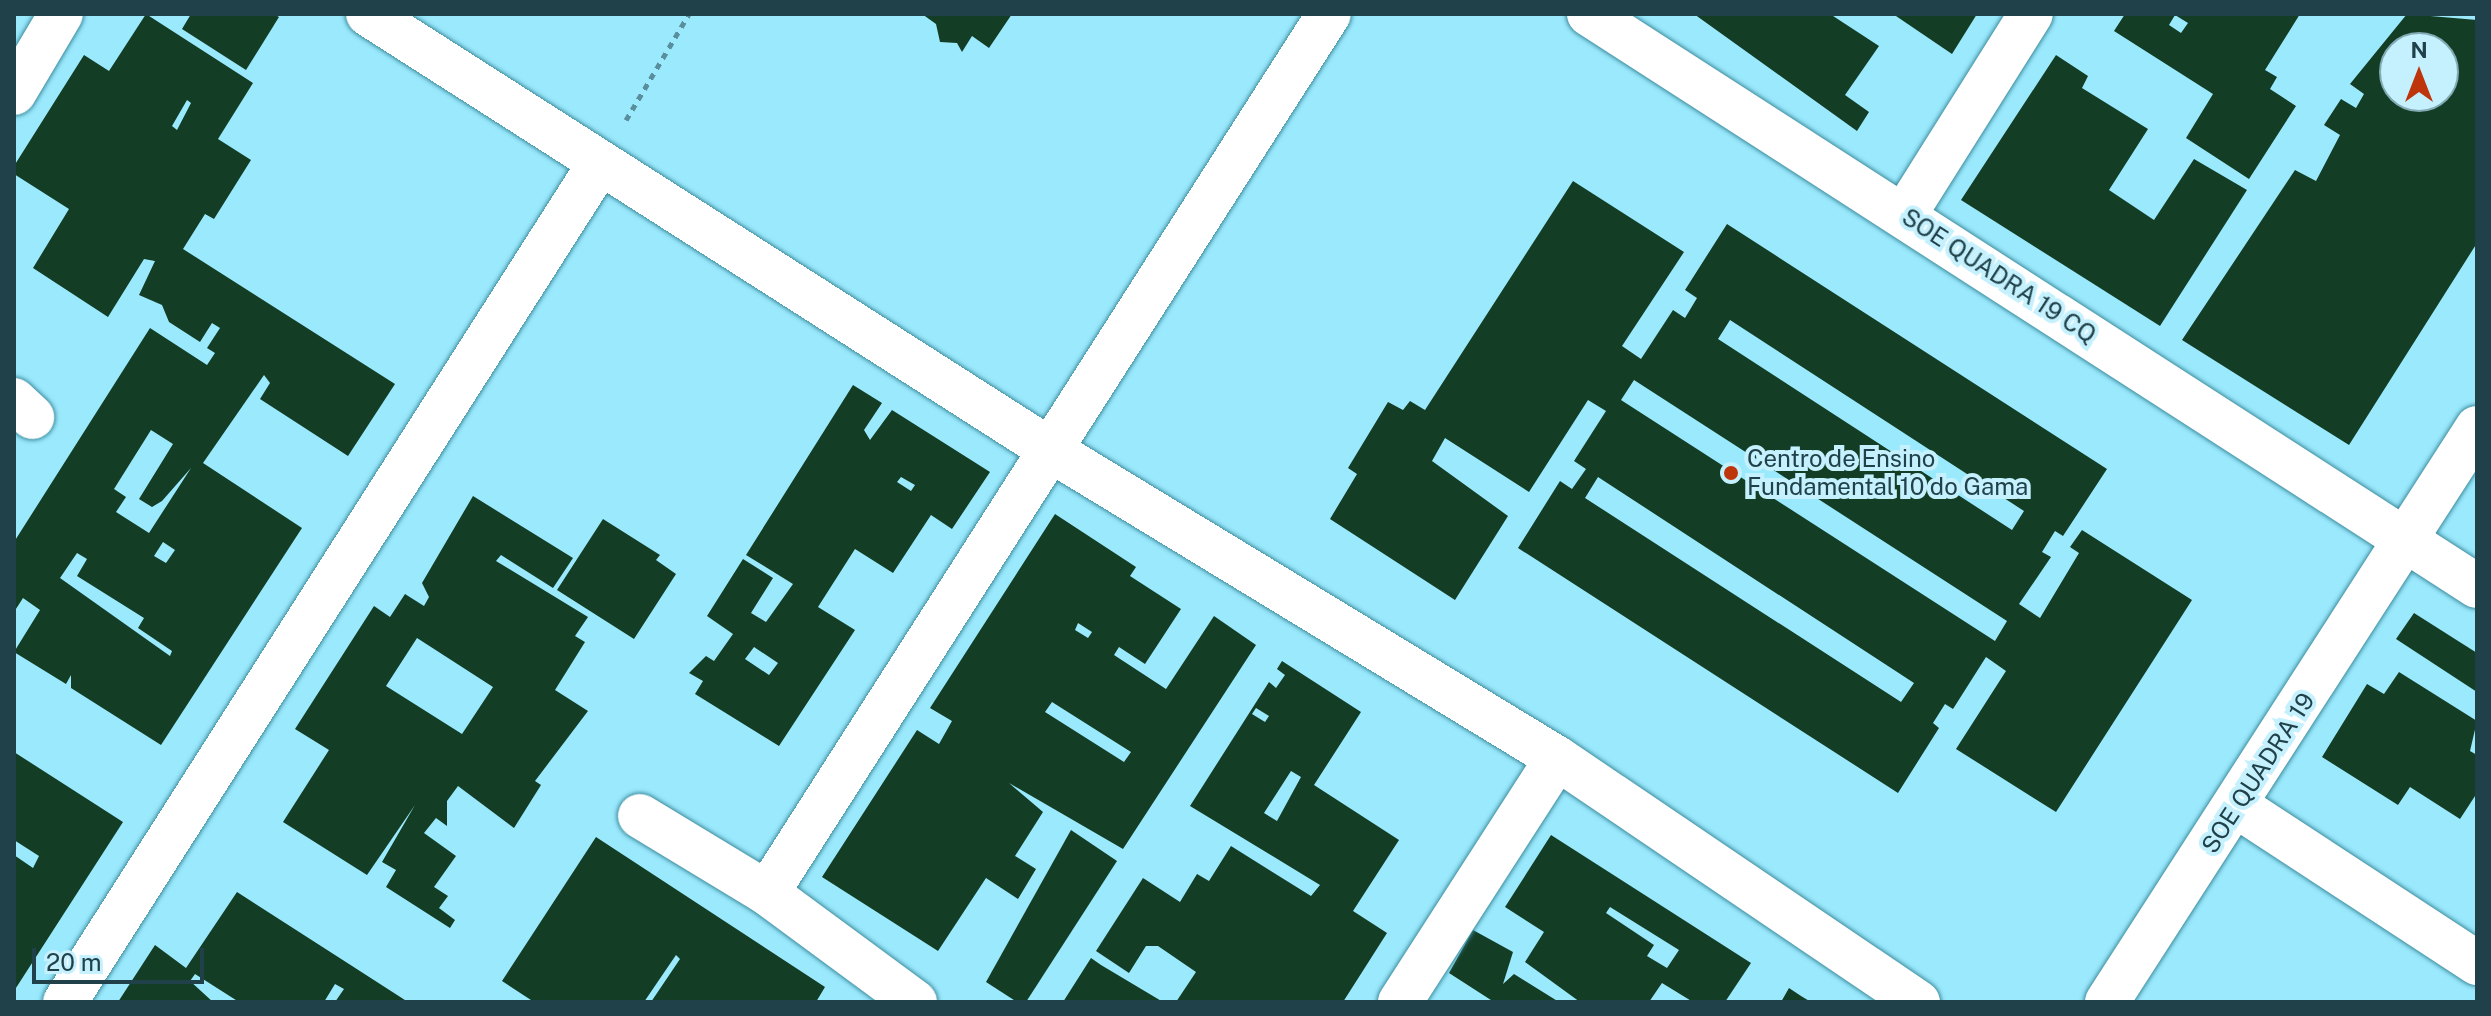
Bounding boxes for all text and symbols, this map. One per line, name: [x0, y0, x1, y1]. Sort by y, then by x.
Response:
north arrow: [2379, 32, 2459, 112]
text: N: [2410, 37, 2428, 63]
street label: SOE QUADRA 19 CQ: [1897, 202, 2101, 350]
place label: Centro de Ensino Fundamental 10 do Gama: [1747, 445, 2029, 501]
marker: Centro de Ensino Fundamental 10 do Gama: [1722, 464, 1740, 482]
street label: SOE QUADRA 19: [2195, 687, 2321, 859]
scale bar: [36, 932, 208, 982]
text: 20 m: [46, 948, 102, 976]

